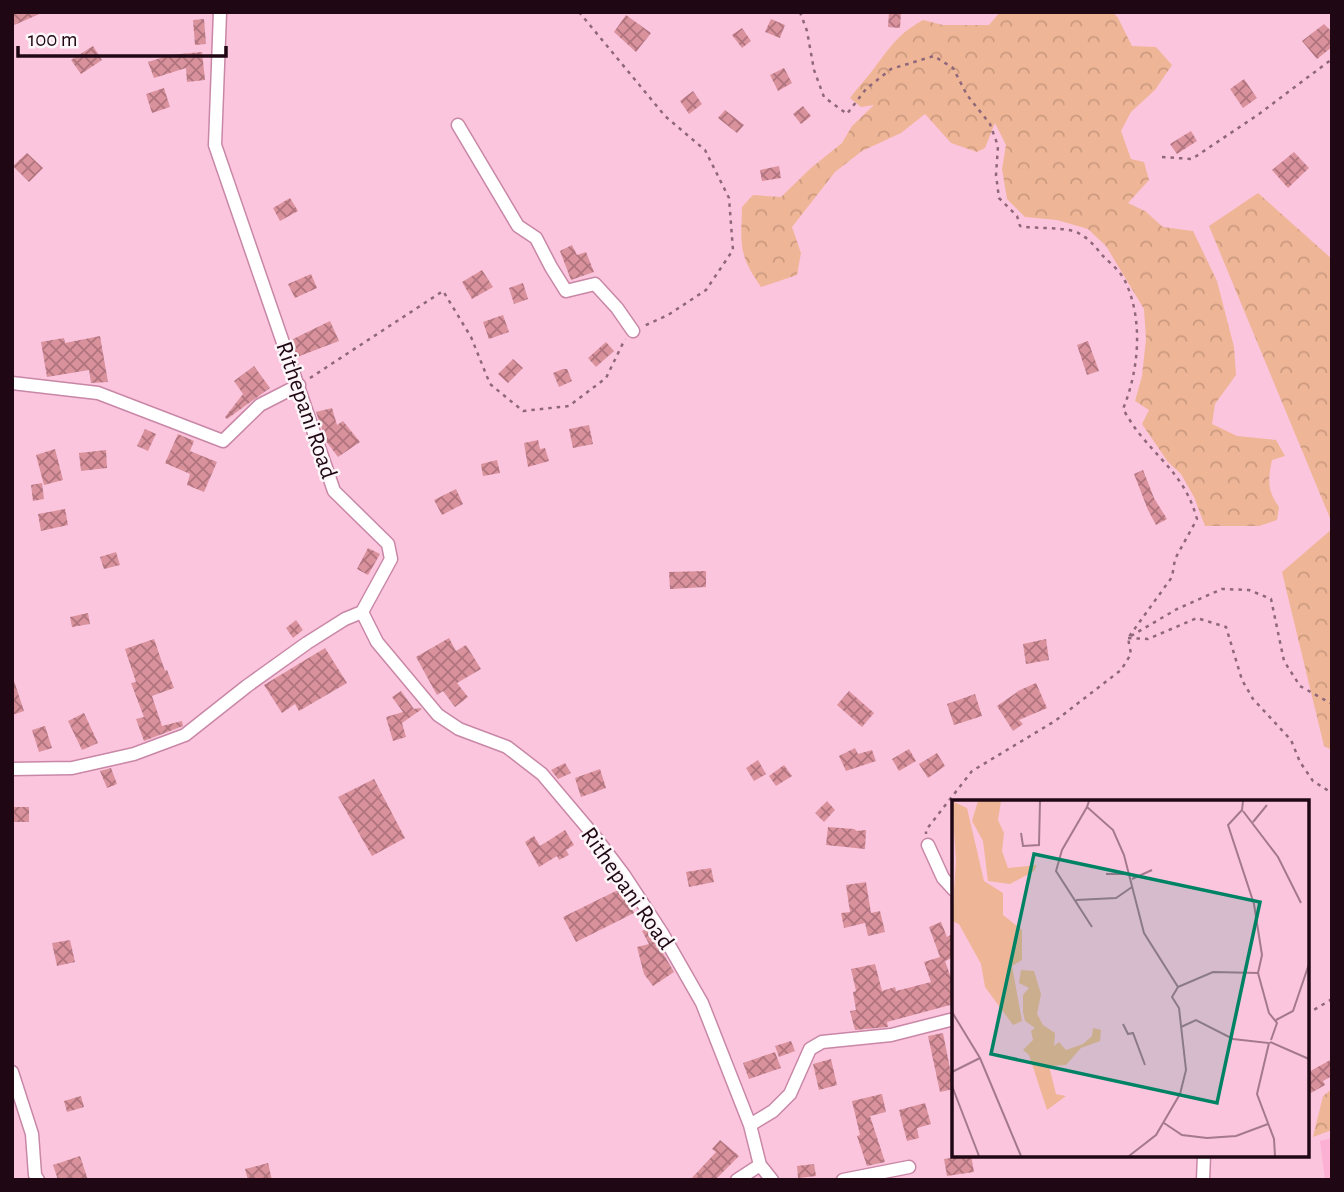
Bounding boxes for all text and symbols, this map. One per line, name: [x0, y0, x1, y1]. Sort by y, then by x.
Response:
scale bar: [18, 14, 226, 58]
text: 100 m: [28, 29, 78, 50]
street label: Rithepani Road: [271, 339, 341, 482]
inset map: [952, 800, 1309, 1157]
street label: Rithepani Road: [576, 823, 678, 954]

